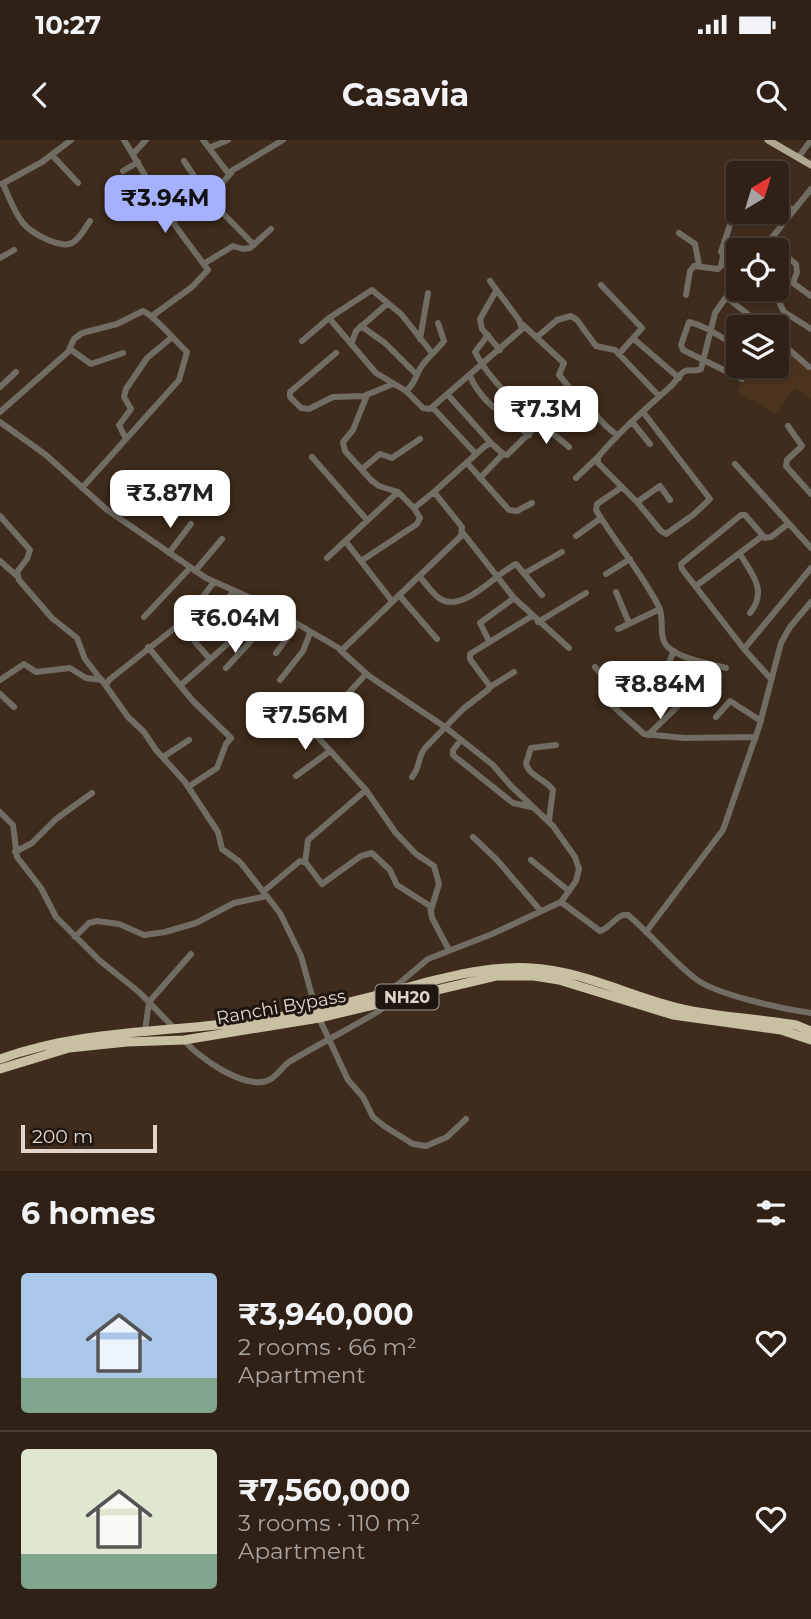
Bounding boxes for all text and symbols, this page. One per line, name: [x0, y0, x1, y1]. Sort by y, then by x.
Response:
text: 10:27: [35, 9, 101, 41]
text: Casavia: [342, 75, 469, 114]
icon: back: [21, 76, 59, 114]
icon: search: [752, 76, 790, 114]
north arrow: [726, 161, 789, 224]
map controls: [726, 161, 789, 378]
pin: ₹3.94M: [108, 176, 222, 235]
text: ₹3.94M: [121, 184, 209, 212]
button: locate: [726, 238, 789, 301]
button: layers: [726, 315, 789, 378]
pin: ₹7.3M: [497, 386, 595, 446]
text: ₹7.3M: [510, 395, 582, 423]
pin: ₹3.87M: [113, 470, 227, 530]
text: ₹3.87M: [126, 479, 214, 507]
pin: ₹6.04M: [178, 596, 292, 655]
text: ₹6.04M: [190, 604, 280, 632]
pin: ₹8.84M: [603, 662, 717, 721]
text: ₹8.84M: [614, 670, 706, 698]
pin: ₹7.56M: [248, 692, 362, 752]
text: ₹7.56M: [262, 701, 348, 729]
road number: NH20: [376, 984, 438, 1010]
street label: Ranchi Bypass: [215, 985, 348, 1029]
scale bar: [21, 1122, 158, 1154]
text: 200 m: [32, 1125, 93, 1148]
icon: filters: [752, 1194, 790, 1232]
text: 6 homes: [21, 1195, 156, 1232]
text: ₹3,940,000: [238, 1296, 414, 1333]
icon: home: [77, 1301, 161, 1385]
icon: heart: [752, 1324, 790, 1362]
text: 2 rooms · 66 m²: [238, 1333, 417, 1361]
text: Apartment: [238, 1361, 366, 1389]
text: ₹7,560,000: [238, 1472, 410, 1509]
icon: home: [77, 1477, 161, 1561]
icon: heart: [752, 1500, 790, 1538]
text: 3 rooms · 110 m²: [238, 1509, 420, 1537]
text: Apartment: [238, 1537, 366, 1565]

